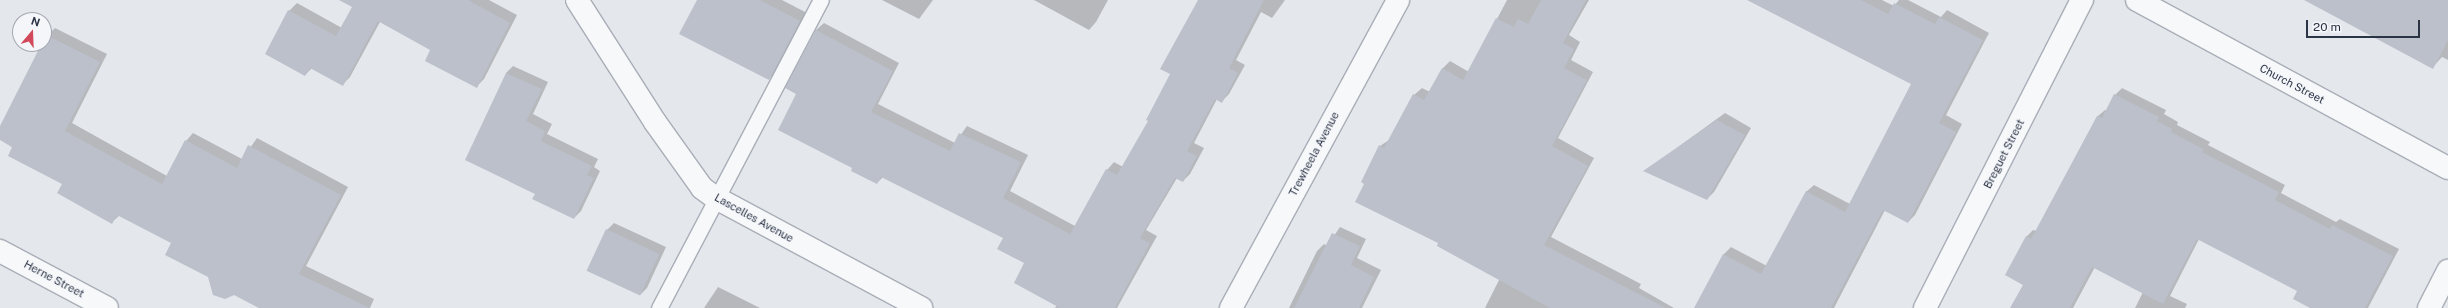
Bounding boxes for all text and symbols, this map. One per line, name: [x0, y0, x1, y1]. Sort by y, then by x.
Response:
north arrow: [12, 12, 52, 52]
scale bar: [2308, 12, 2422, 38]
text: N: [30, 15, 42, 29]
text: 20 m: [2313, 20, 2341, 34]
street label: Church Street: [2257, 61, 2327, 107]
street label: Trewheela Avenue: [1286, 110, 1342, 198]
street label: Breguet Street: [1981, 117, 2027, 191]
street label: Lascelles Avenue: [712, 191, 796, 245]
street label: Herne Street: [22, 258, 86, 300]

